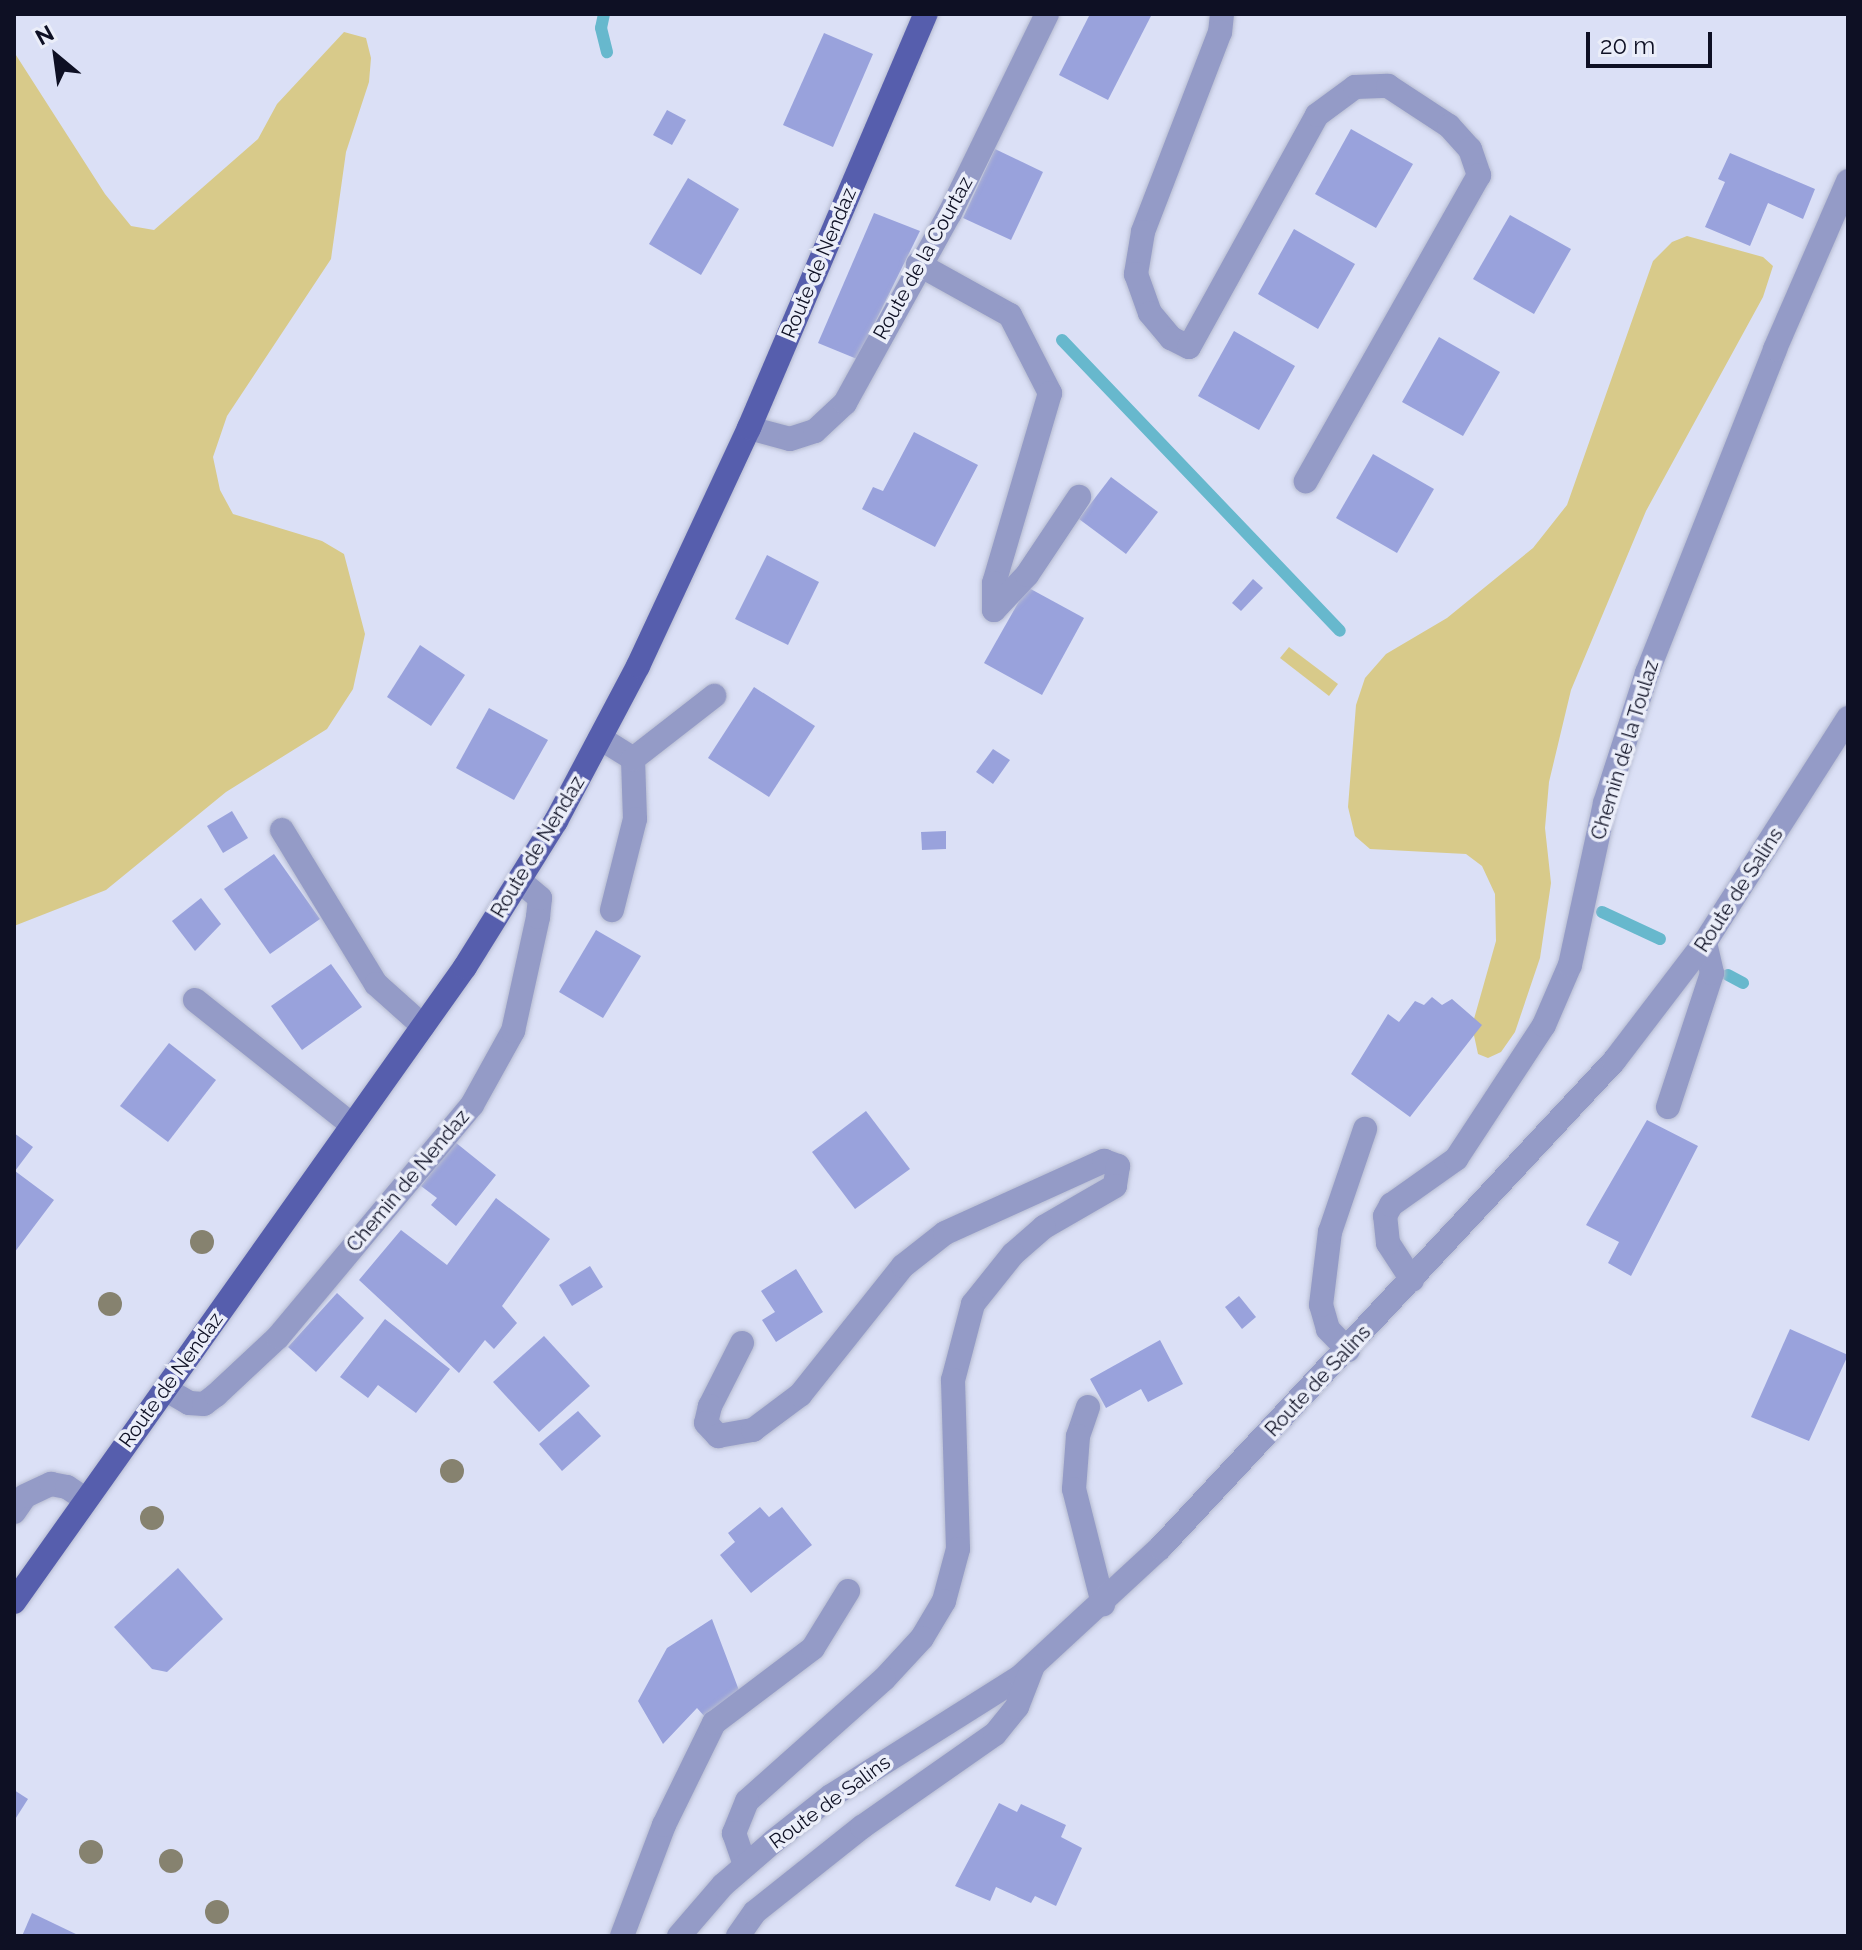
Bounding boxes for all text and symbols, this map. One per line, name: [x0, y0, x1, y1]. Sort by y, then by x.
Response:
north arrow: [16, 16, 96, 96]
scale bar: [1590, 16, 1716, 66]
text: N: [31, 20, 58, 50]
text: 20 m: [1600, 31, 1655, 60]
street label: Route de la Courtaz: [868, 172, 978, 344]
street label: Route de Nendaz: [776, 184, 862, 342]
street label: Chemin de la Toulaz: [1586, 657, 1664, 843]
street label: Route de Nendaz: [486, 772, 590, 922]
street label: Route de Salins: [1690, 823, 1788, 957]
street label: Chemin de Nendaz: [342, 1105, 474, 1257]
street label: Route de Nendaz: [114, 1308, 228, 1452]
street label: Route de Salins: [1260, 1320, 1376, 1442]
street label: Route de Salins: [765, 1750, 895, 1854]

